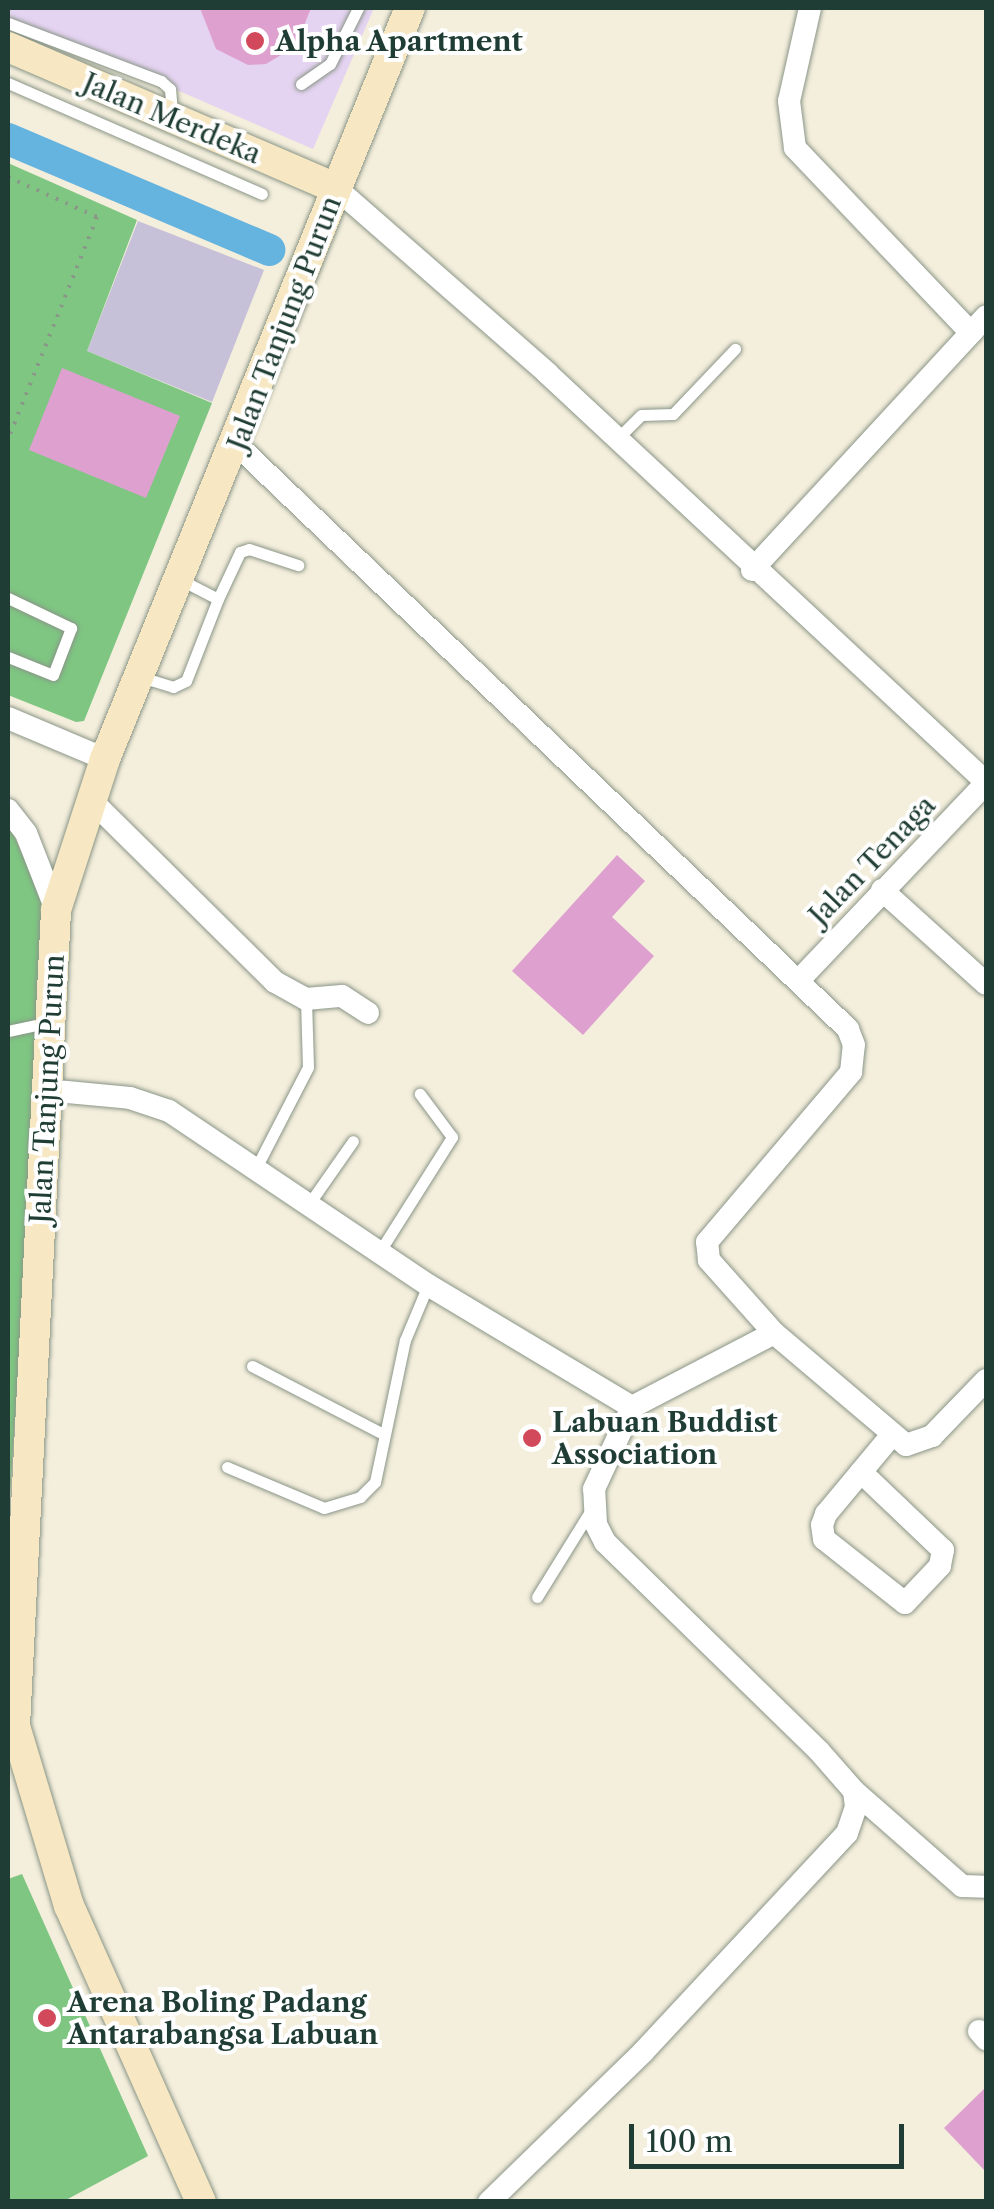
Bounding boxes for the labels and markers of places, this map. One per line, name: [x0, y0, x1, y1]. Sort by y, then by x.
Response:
place label: Alpha Apartment: [275, 24, 524, 58]
marker: Alpha Apartment: [244, 30, 266, 52]
place label: Labuan Buddist Association: [552, 1405, 778, 1471]
marker: Labuan Buddist Association: [521, 1427, 543, 1449]
place label: Arena Boling Padang Antarabangsa Labuan: [67, 1985, 379, 2051]
marker: Arena Boling Padang Antarabangsa Labuan: [36, 2007, 58, 2029]

